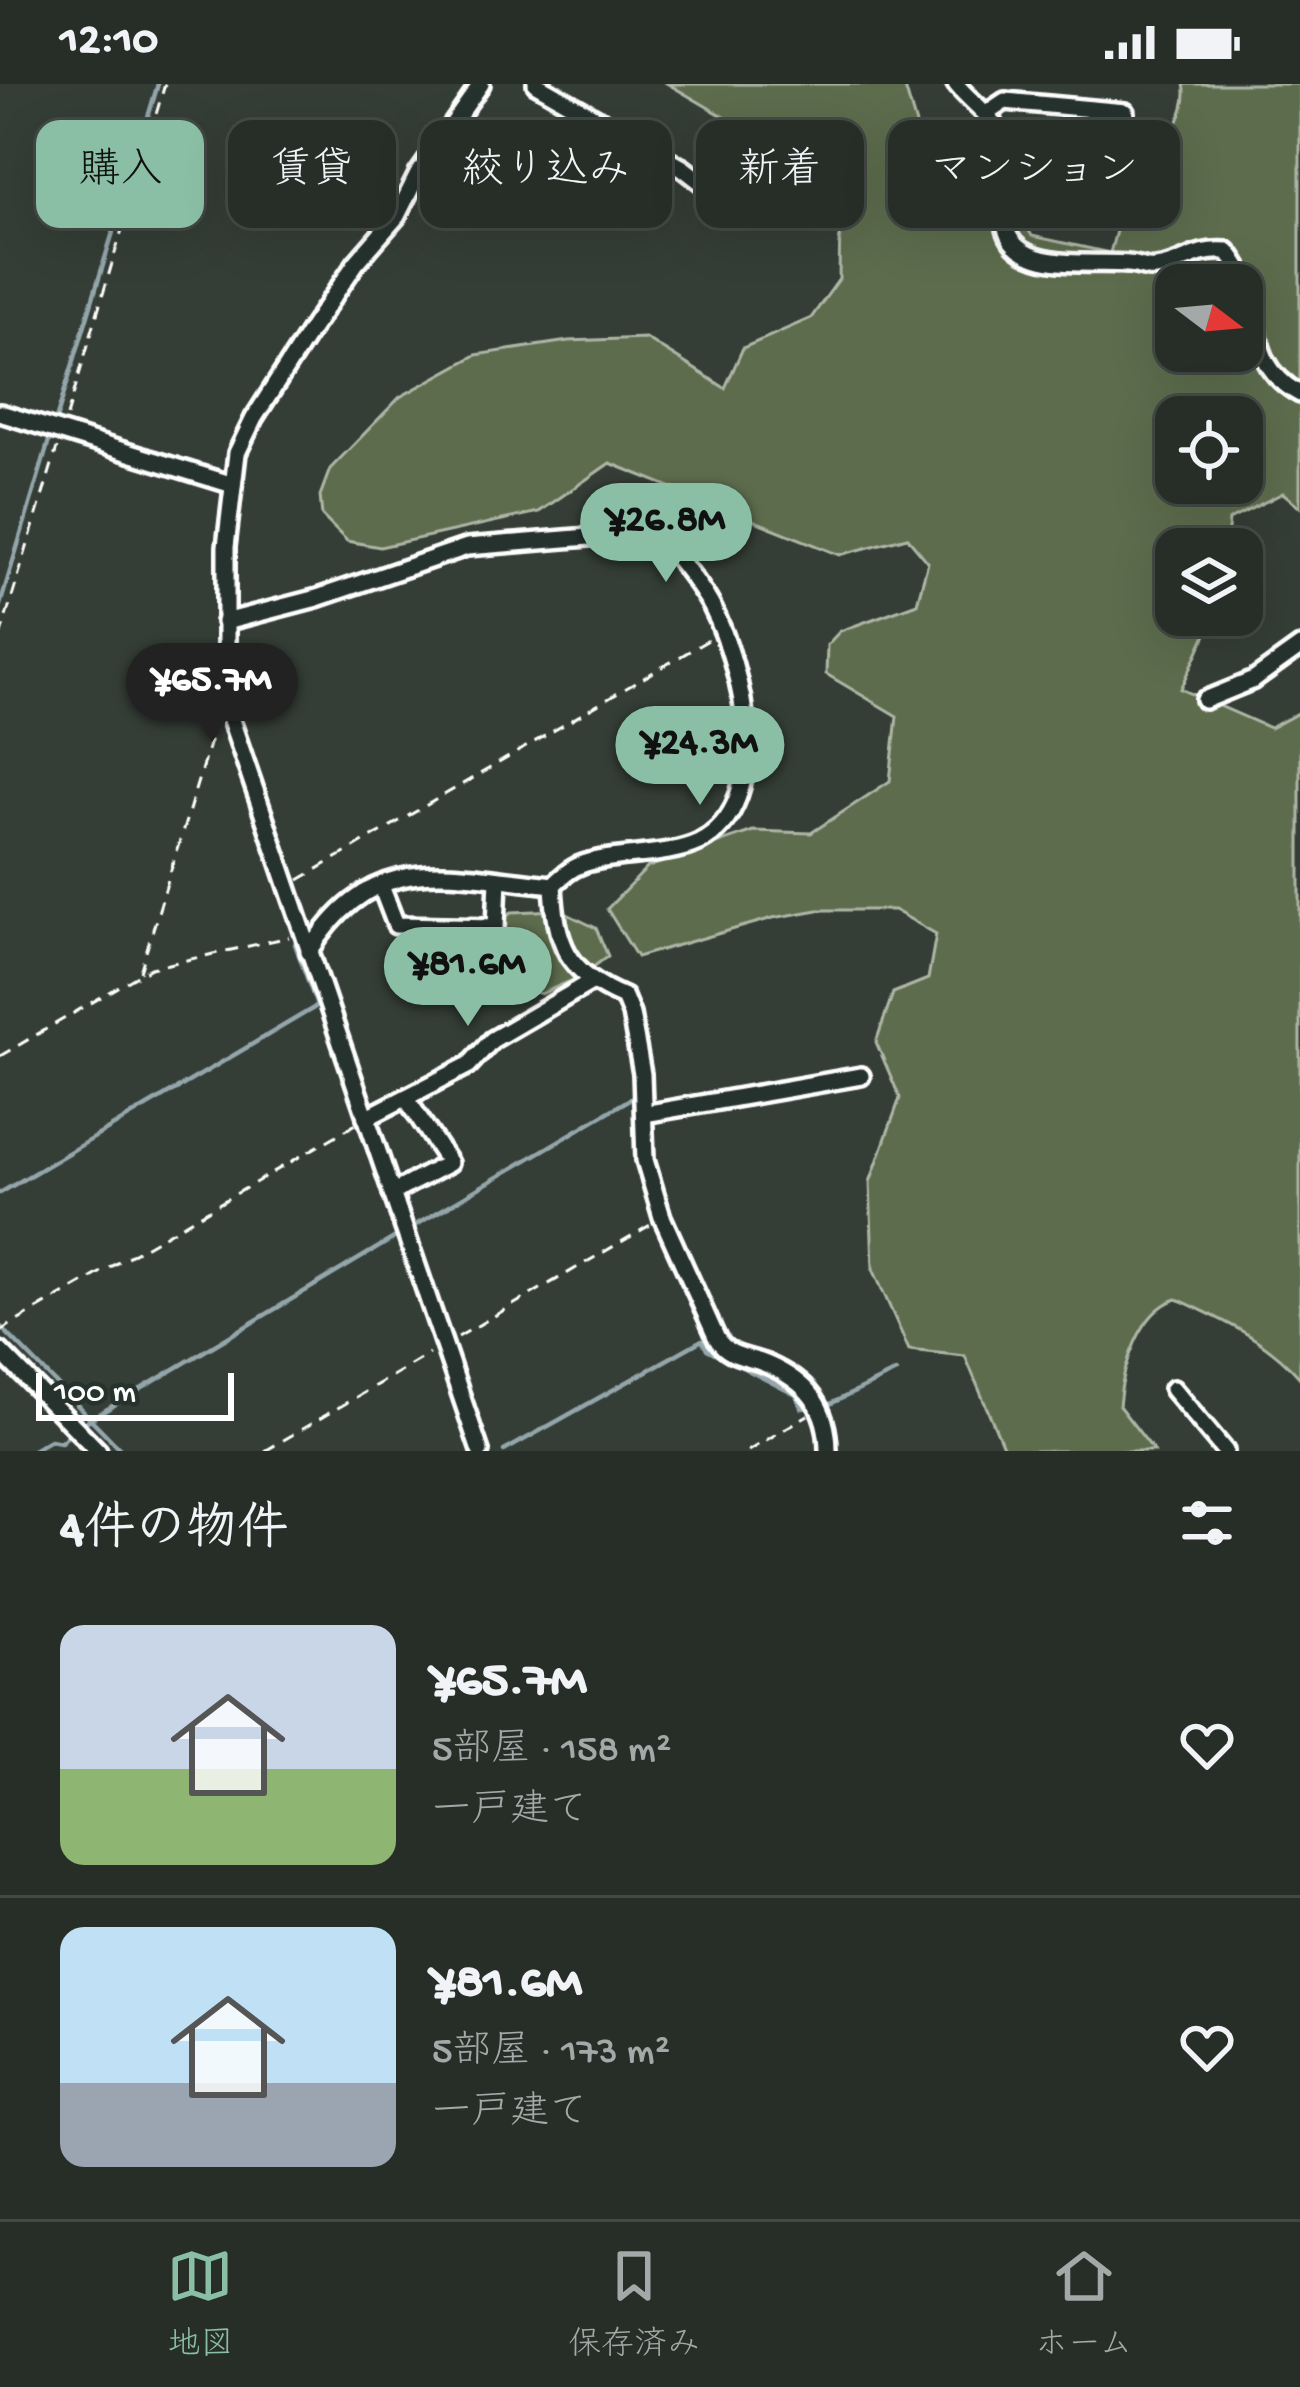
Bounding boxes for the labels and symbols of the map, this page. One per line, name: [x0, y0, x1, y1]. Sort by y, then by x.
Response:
north arrow: [1155, 264, 1263, 372]
pin: ¥26.8M: [568, 483, 764, 585]
pin: ¥65.7M: [114, 643, 310, 745]
pin: ¥24.3M: [602, 706, 798, 808]
pin: ¥81.6M: [370, 927, 566, 1029]
scale bar: [36, 1367, 234, 1420]

